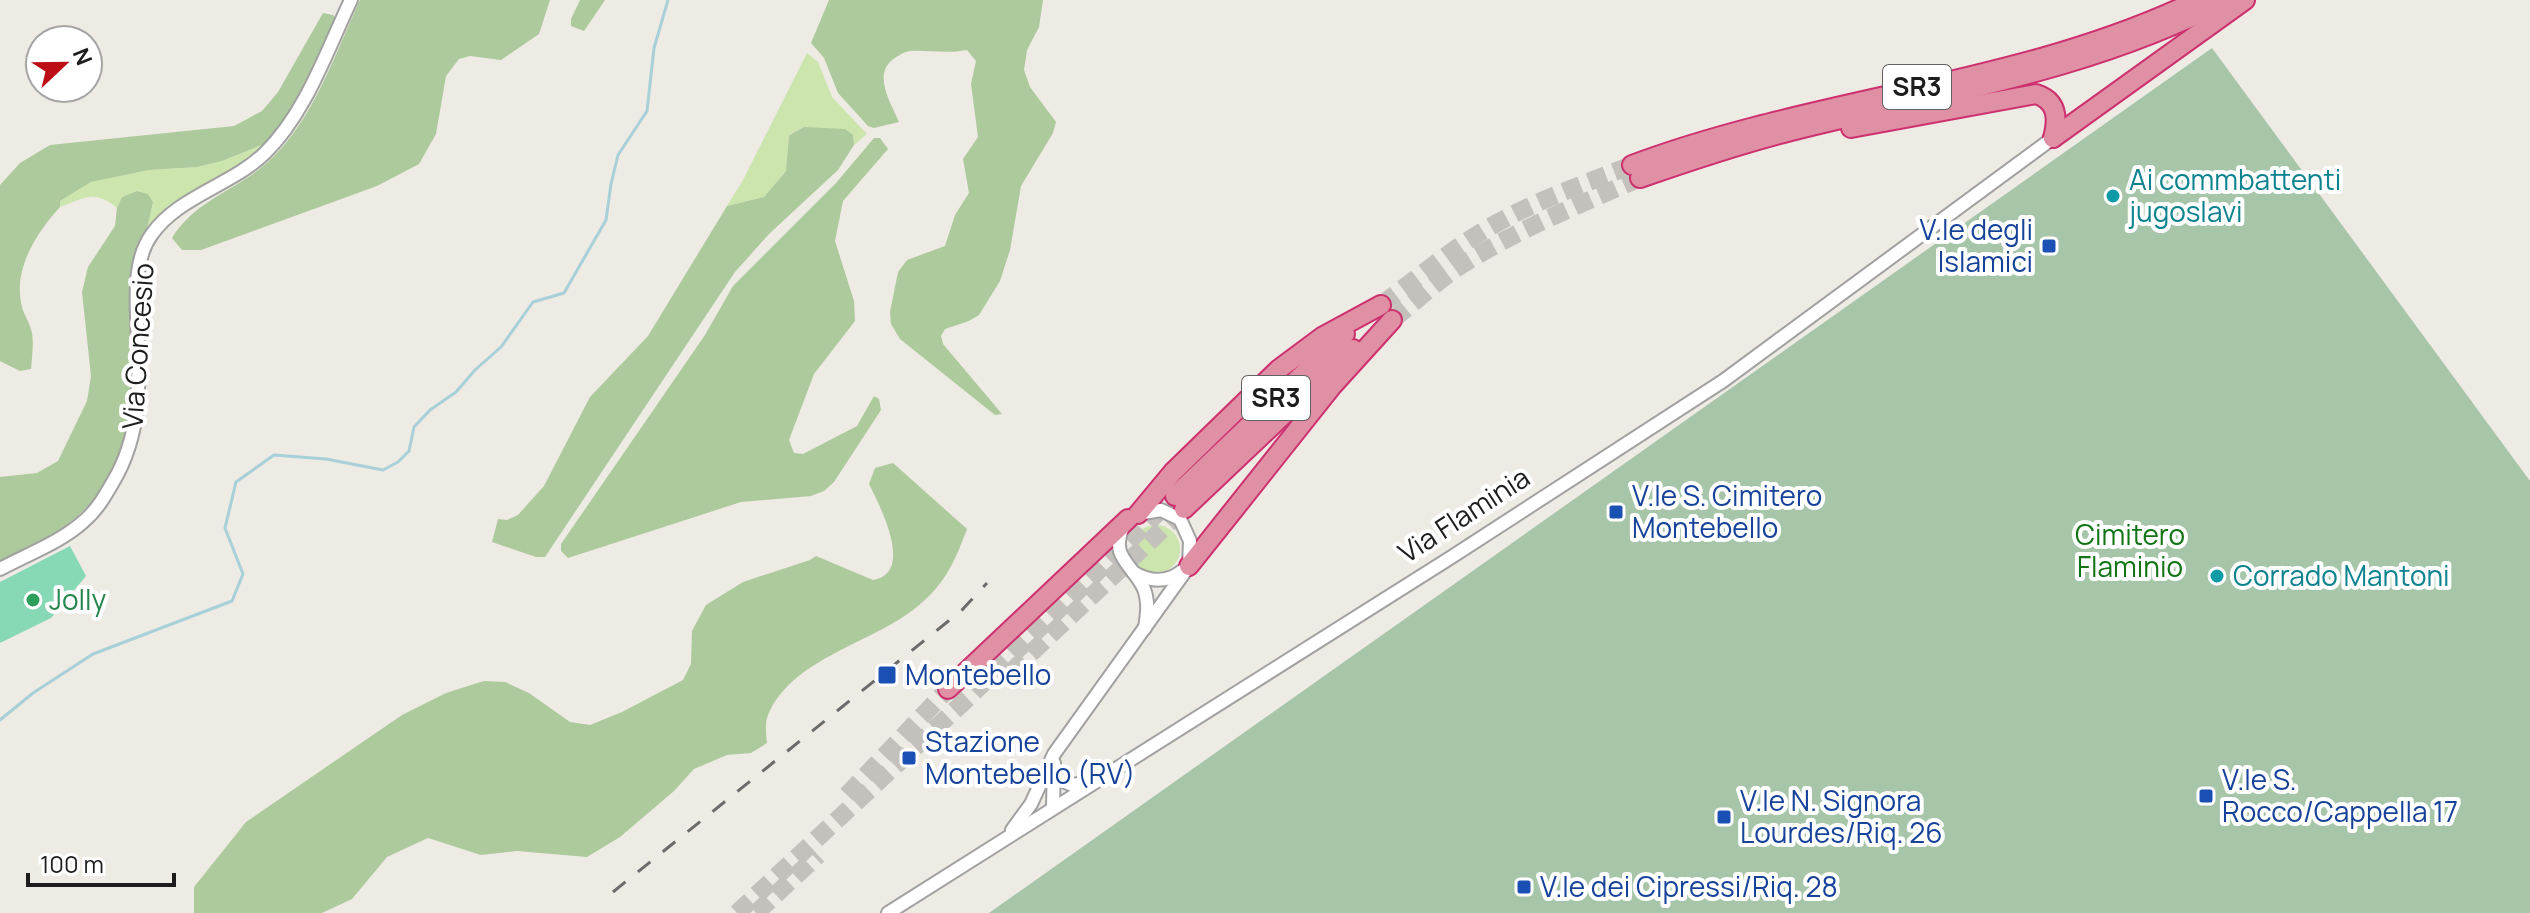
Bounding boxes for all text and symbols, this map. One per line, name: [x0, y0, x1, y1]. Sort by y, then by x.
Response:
north arrow: [24, 24, 104, 104]
text: N: [66, 44, 99, 69]
road number: SR3: [1883, 65, 1951, 109]
place label: Ai commbattenti jugoslavi: [2128, 160, 2341, 230]
marker: Ai commbattenti jugoslavi: [2104, 187, 2122, 205]
place label: V.le degli Islamici: [1920, 210, 2033, 280]
marker: V.le degli Islamici: [2040, 237, 2058, 255]
street label: Via Concesio: [112, 262, 162, 430]
road number: SR3: [1242, 376, 1310, 420]
street label: Via Flaminia: [1391, 458, 1536, 571]
place label: V.le S. Cimitero Montebello: [1632, 476, 1822, 546]
marker: V.le S. Cimitero Montebello: [1607, 503, 1625, 521]
park label: Cimitero Flaminio: [2075, 515, 2185, 585]
place label: Corrado Mantoni: [2233, 556, 2450, 594]
marker: Corrado Mantoni: [2208, 567, 2226, 585]
place label: Jolly: [49, 580, 107, 618]
marker: Jolly: [24, 591, 42, 609]
place label: Montebello: [905, 655, 1051, 693]
marker: Montebello: [876, 664, 898, 686]
place label: Stazione Montebello (RV): [925, 722, 1135, 792]
marker: Stazione Montebello (RV): [900, 749, 918, 767]
place label: V.le S. Rocco/Cappella 17: [2222, 760, 2458, 830]
place label: V.le N. Signora Lourdes/Riq. 26: [1740, 781, 1943, 851]
marker: V.le S. Rocco/Cappella 17: [2197, 787, 2215, 805]
marker: V.le N. Signora Lourdes/Riq. 26: [1715, 808, 1733, 826]
scale bar: [28, 837, 174, 887]
text: 100 m: [40, 847, 104, 880]
place label: V.le dei Cipressi/Riq. 28: [1540, 867, 1838, 905]
marker: V.le dei Cipressi/Riq. 28: [1515, 878, 1533, 896]

